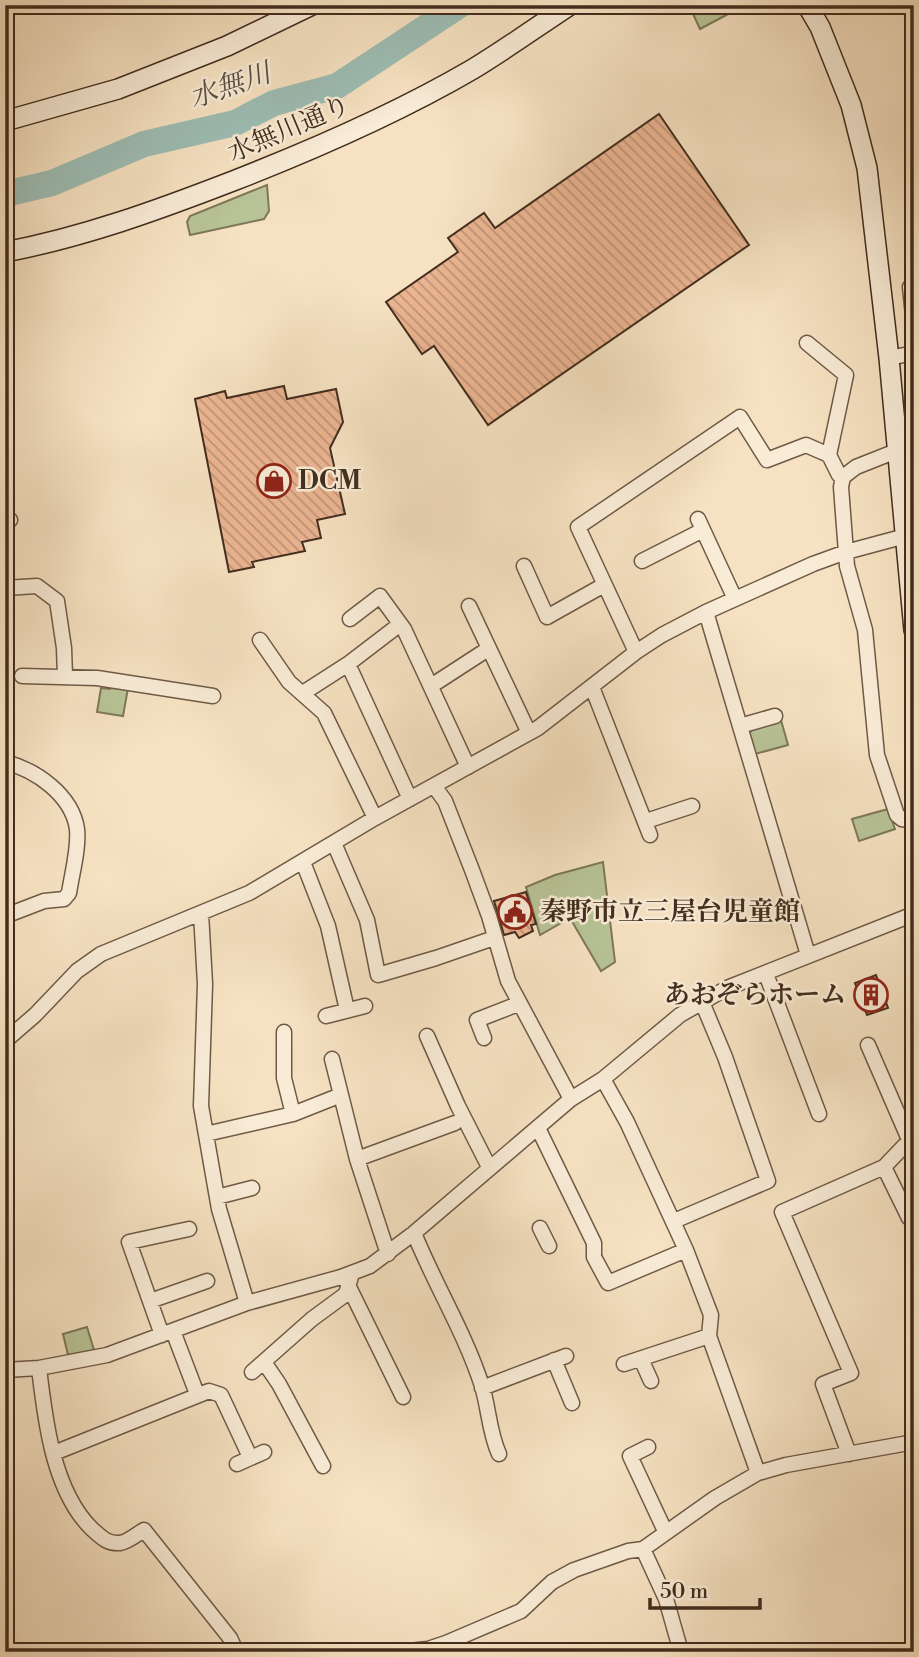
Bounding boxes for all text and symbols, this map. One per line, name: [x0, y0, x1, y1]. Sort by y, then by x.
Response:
water label: 水無川: [185, 55, 278, 116]
street label: 水無川通り: [223, 89, 355, 169]
shop icon: DCM: [255, 462, 293, 500]
place label: DCM: [298, 465, 361, 497]
public building icon: 秦野市立三屋台児童館: [496, 893, 534, 931]
place label: 秦野市立三屋台児童館: [540, 896, 800, 928]
building icon: あおぞらホーム: [852, 976, 890, 1014]
place label: あおぞらホーム: [664, 979, 846, 1011]
scale bar: [650, 1566, 760, 1610]
text: 50 m: [660, 1579, 708, 1605]

